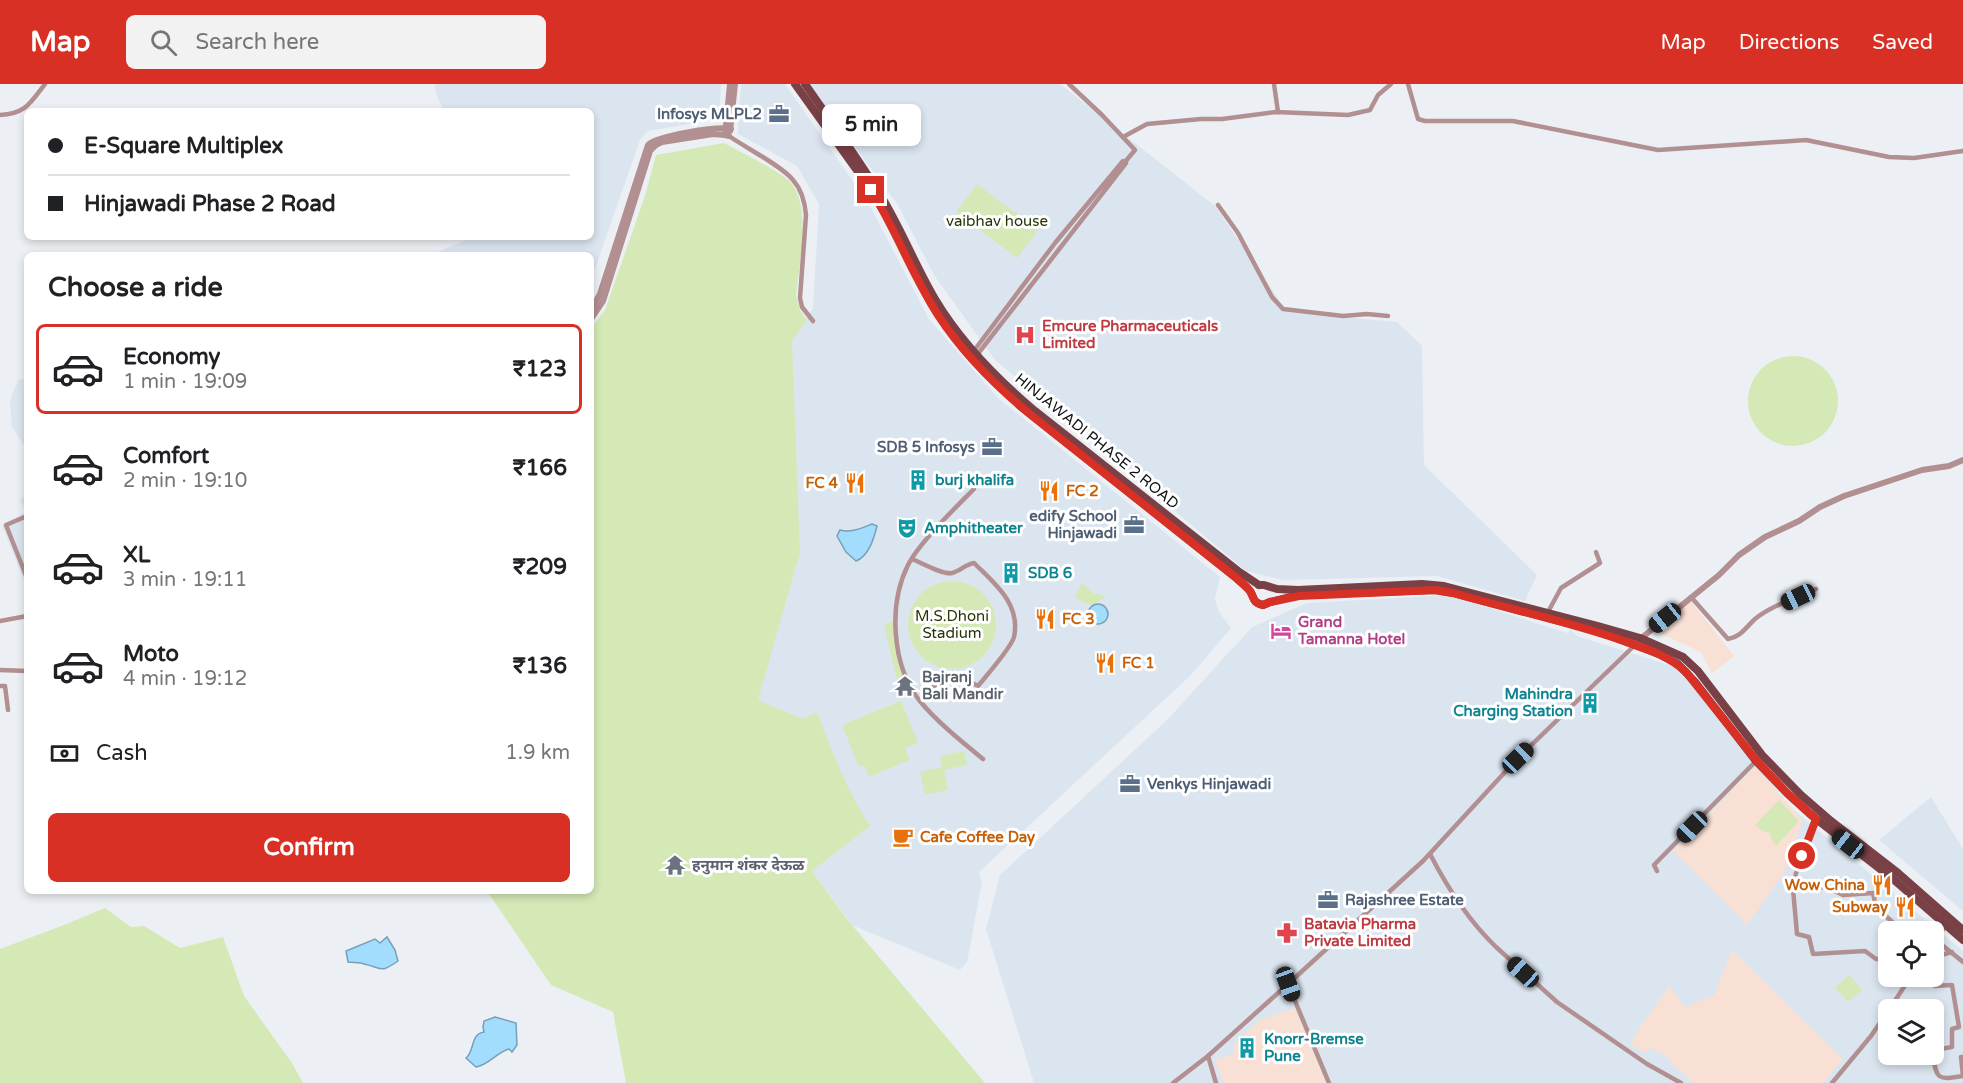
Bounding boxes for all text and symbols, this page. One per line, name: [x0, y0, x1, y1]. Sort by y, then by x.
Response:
search box: [126, 15, 546, 69]
text: Map: [30, 25, 90, 59]
icon: search: [147, 26, 180, 59]
text: Search here: [195, 29, 319, 55]
text: Map: [1660, 30, 1706, 55]
text: Directions: [1739, 30, 1839, 55]
text: Saved: [1872, 30, 1933, 55]
office icon: Infosys MLPL2: [767, 102, 791, 126]
callout: 5 min: [822, 103, 920, 145]
place label: Infosys MLPL2: [657, 105, 762, 124]
text: 5 min: [845, 113, 898, 137]
text: E-Square Multiplex: [84, 133, 283, 159]
route end: [857, 176, 884, 203]
text: Hinjawadi Phase 2 Road: [84, 191, 336, 217]
park label: vaibhav house: [946, 212, 1048, 230]
text: Choose a ride: [48, 271, 223, 304]
place label: Emcure Pharmaceuticals Limited: [1042, 317, 1218, 352]
hospital icon: Emcure Pharmaceuticals Limited: [1013, 323, 1037, 347]
icon: car: [51, 342, 105, 396]
text: Economy: [123, 344, 220, 370]
text: ₹123: [513, 356, 567, 382]
street label: HINJAWADI PHASE 2 ROAD: [1012, 369, 1182, 513]
text: 1 min · 19:09: [123, 370, 247, 394]
office icon: SDB 5 Infosys: [980, 435, 1004, 459]
place label: SDB 5 Infosys: [877, 438, 975, 457]
icon: car: [51, 441, 105, 495]
text: Comfort: [123, 443, 209, 469]
text: ₹166: [513, 455, 567, 481]
building icon: burj khalifa: [906, 468, 930, 492]
text: 2 min · 19:10: [123, 469, 247, 493]
restaurant icon: FC 4: [843, 471, 867, 495]
place label: burj khalifa: [935, 471, 1014, 490]
place label: FC 4: [805, 474, 839, 492]
restaurant icon: FC 2: [1037, 479, 1061, 503]
place label: FC 2: [1066, 482, 1099, 500]
place label: edify School Hinjawadi: [1029, 507, 1117, 543]
office icon: edify School Hinjawadi: [1122, 513, 1146, 537]
theatre icon: Amphitheater: [895, 516, 919, 540]
place label: Amphitheater: [924, 519, 1023, 538]
icon: car: [51, 540, 105, 594]
text: XL: [123, 542, 150, 568]
text: ₹209: [513, 554, 567, 580]
building icon: SDB 6: [999, 561, 1023, 585]
place label: SDB 6: [1028, 564, 1072, 582]
text: 3 min · 19:11: [123, 568, 247, 592]
car: [1778, 581, 1818, 613]
car: [1645, 600, 1685, 636]
park label: M.S.Dhoni Stadium: [915, 607, 989, 642]
restaurant icon: FC 3: [1033, 607, 1057, 631]
place label: FC 3: [1062, 610, 1095, 628]
place label: Grand Tamanna Hotel: [1297, 613, 1405, 648]
hotel icon: Grand Tamanna Hotel: [1269, 619, 1293, 643]
icon: car: [51, 639, 105, 693]
text: Moto: [123, 641, 179, 667]
restaurant icon: FC 1: [1093, 651, 1117, 675]
text: ₹136: [513, 653, 567, 679]
place label: FC 1: [1122, 654, 1155, 672]
text: 4 min · 19:12: [123, 667, 247, 691]
place label: Bajranj Bali Mandir: [922, 668, 1003, 703]
temple icon: Bajranj Bali Mandir: [893, 674, 917, 698]
place label: Mahindra Charging Station: [1453, 685, 1573, 721]
building icon: Mahindra Charging Station: [1578, 691, 1602, 715]
icon: cash: [48, 737, 81, 770]
car: [1499, 739, 1537, 777]
text: Cash: [96, 740, 148, 766]
text: 1.9 km: [505, 741, 570, 765]
office icon: Venkys Hinjawadi: [1118, 772, 1142, 796]
place label: Venkys Hinjawadi: [1147, 775, 1271, 794]
car: [1673, 808, 1711, 846]
button: Confirm: [48, 813, 570, 882]
cafe icon: Cafe Coffee Day: [891, 825, 915, 849]
car: [1828, 826, 1868, 862]
place label: Cafe Coffee Day: [920, 828, 1035, 847]
route start: [1788, 842, 1815, 869]
temple icon: हनुमान शंकर देऊळ: [663, 853, 687, 877]
place label: हनुमान शंकर देऊळ: [692, 856, 805, 875]
restaurant icon: Wow China: [1870, 873, 1894, 897]
place label: Wow China: [1785, 876, 1865, 894]
office icon: Rajashree Estate: [1316, 888, 1340, 912]
place label: Rajashree Estate: [1345, 891, 1464, 910]
restaurant icon: Subway: [1893, 895, 1917, 919]
place label: Subway: [1832, 898, 1888, 917]
place label: Batavia Pharma Private Limited: [1304, 915, 1416, 950]
pharmacy icon: Batavia Pharma Private Limited: [1275, 921, 1299, 945]
map controls: [1878, 921, 1944, 1065]
button: locate: [1878, 921, 1944, 987]
car: [1504, 953, 1542, 991]
car: [1273, 964, 1303, 1004]
button: layers: [1878, 999, 1944, 1065]
place label: Knorr-Bremse Pune: [1264, 1030, 1364, 1065]
building icon: Knorr-Bremse Pune: [1235, 1036, 1259, 1060]

